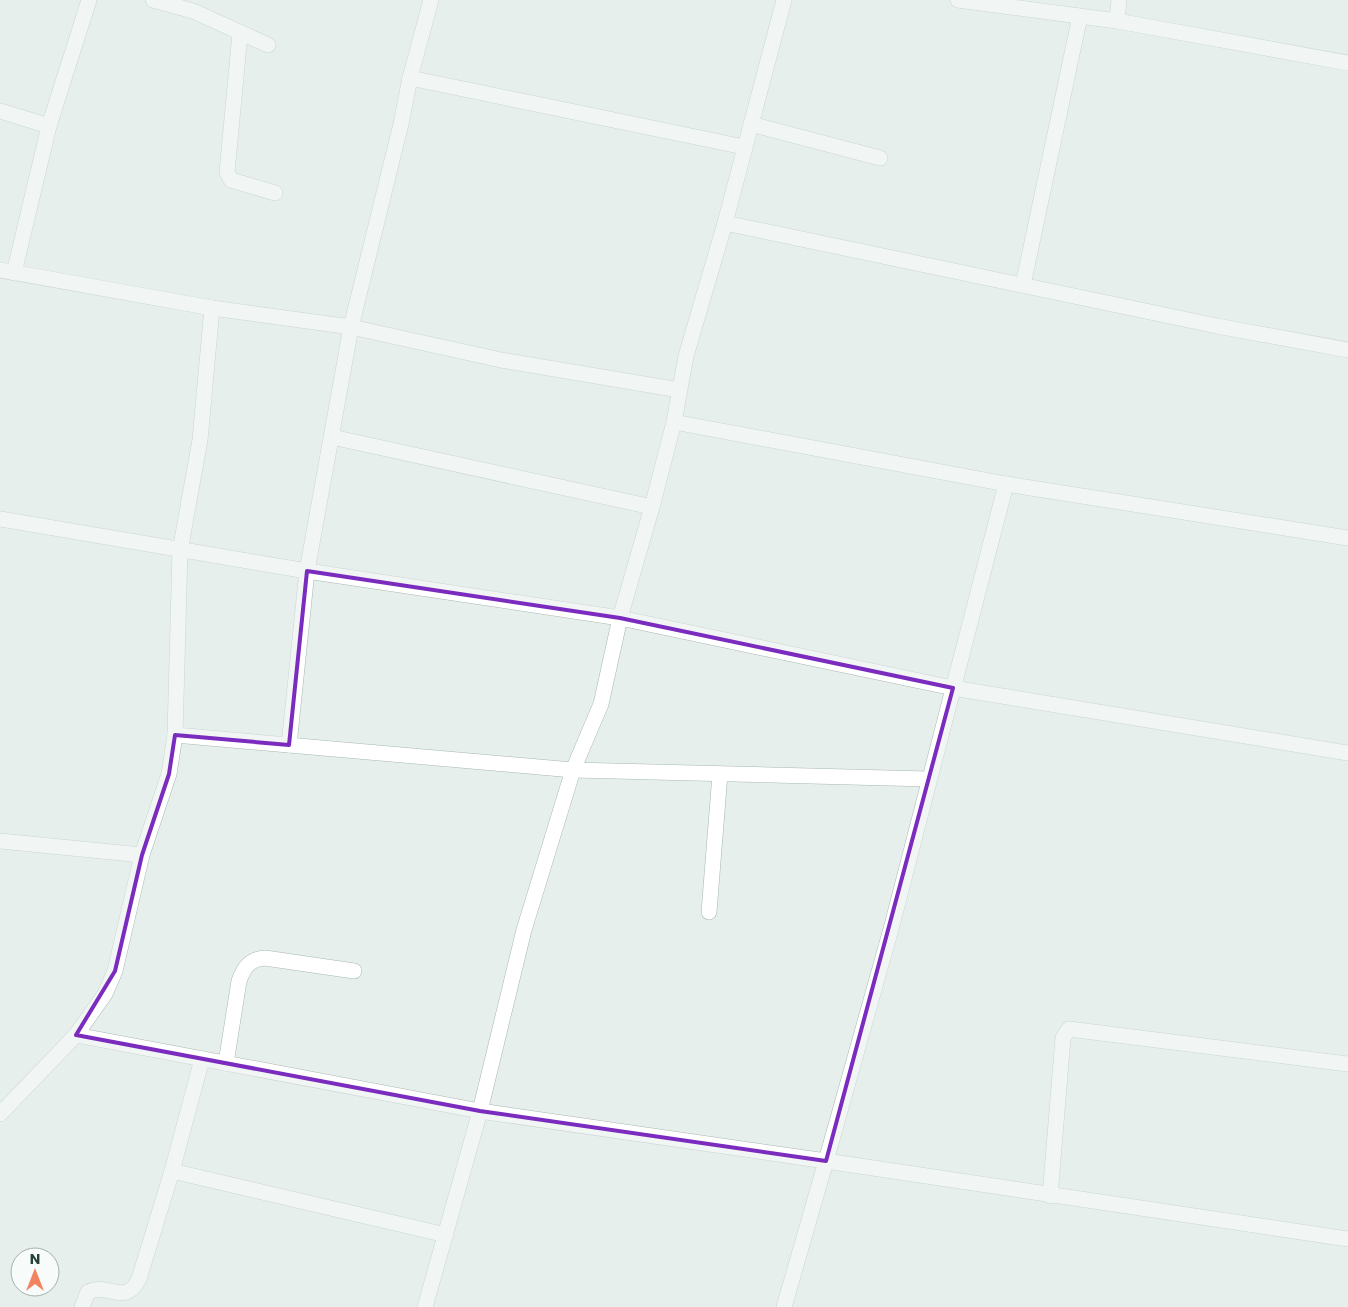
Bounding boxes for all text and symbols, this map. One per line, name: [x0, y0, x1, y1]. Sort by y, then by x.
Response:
north arrow: [10, 1247, 60, 1297]
text: N: [30, 1249, 40, 1269]

